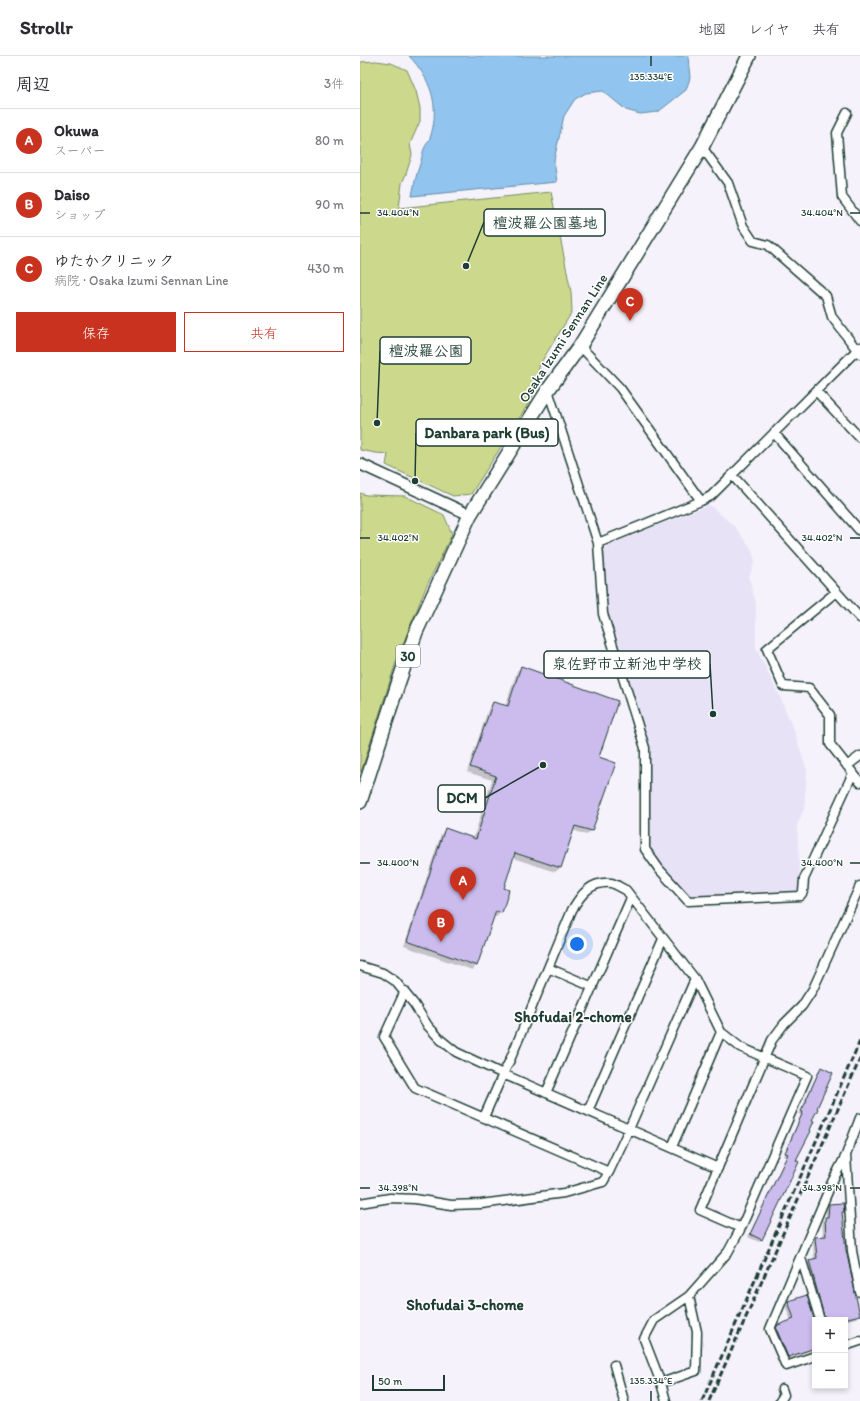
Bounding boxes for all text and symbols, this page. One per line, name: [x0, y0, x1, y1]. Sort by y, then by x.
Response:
text: Strollr: [20, 16, 73, 39]
text: 地図: [699, 21, 727, 38]
text: レイヤ: [749, 21, 790, 38]
text: 共有: [812, 21, 840, 38]
text: 135.334°E: [629, 70, 673, 83]
text: 周辺: [16, 74, 50, 94]
text: 3件: [324, 76, 344, 91]
text: Okuwa: [54, 122, 99, 140]
text: A: [25, 133, 33, 148]
text: 80 m: [315, 133, 344, 148]
text: スーパー: [54, 143, 105, 158]
text: Daiso: [54, 186, 90, 204]
text: B: [25, 197, 33, 212]
text: 90 m: [315, 197, 344, 212]
text: 34.404°N: [377, 206, 419, 219]
text: 34.404°N: [801, 206, 843, 219]
text: ショップ: [54, 207, 105, 222]
callout: 檀波羅公園墓地: [484, 209, 605, 236]
text: 檀波羅公園墓地: [492, 214, 598, 232]
text: ゆたかクリニック: [54, 252, 174, 270]
text: C: [25, 261, 33, 276]
text: 430 m: [307, 261, 344, 276]
street label: Osaka Izumi Sennan Line: [515, 270, 612, 406]
text: 病院 · Osaka Izumi Sennan Line: [54, 273, 229, 288]
pin: C: [617, 288, 643, 321]
button: 保存: [16, 312, 176, 352]
button: 共有: [184, 312, 344, 352]
callout: 檀波羅公園: [380, 337, 471, 364]
text: 檀波羅公園: [388, 342, 464, 360]
callout: Danbara park (Bus): [416, 419, 558, 446]
text: Danbara park (Bus): [424, 424, 550, 443]
text: 34.402°N: [377, 531, 419, 544]
text: 34.402°N: [801, 531, 843, 544]
road number: 30: [396, 645, 420, 667]
callout: 泉佐野市立新池中学校: [544, 651, 710, 678]
text: 泉佐野市立新池中学校: [552, 655, 702, 673]
callout: DCM: [438, 785, 485, 812]
text: DCM: [446, 789, 478, 807]
text: 34.400°N: [377, 856, 419, 869]
text: 34.400°N: [801, 856, 843, 869]
pin: A: [450, 867, 476, 900]
pin: B: [428, 909, 454, 942]
your location: [567, 934, 587, 954]
district label: Shofudai 2-chome: [514, 1008, 632, 1026]
text: 34.398°N: [378, 1181, 418, 1194]
text: 34.398°N: [802, 1181, 842, 1194]
district label: Shofudai 3-chome: [406, 1296, 524, 1314]
map controls: [812, 1317, 848, 1389]
button: +: [812, 1317, 848, 1353]
button: −: [812, 1353, 848, 1389]
scale bar: [372, 1373, 445, 1392]
text: 135.334°E: [629, 1374, 673, 1387]
text: 50 m: [378, 1375, 402, 1388]

